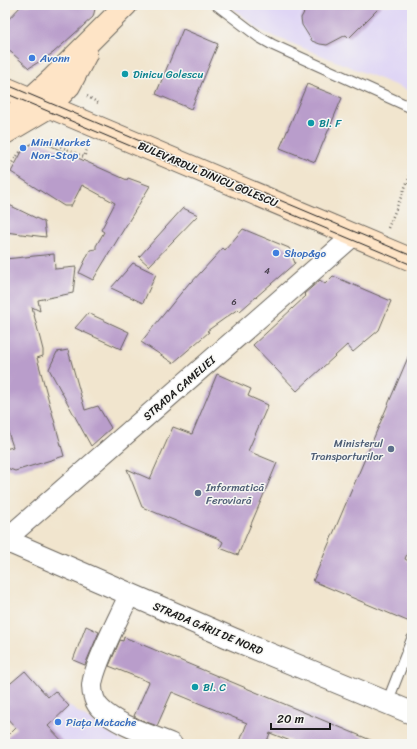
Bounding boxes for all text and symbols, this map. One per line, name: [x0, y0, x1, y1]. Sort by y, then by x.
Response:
place label: Avonn: [39, 49, 70, 68]
marker: Avonn: [27, 53, 37, 63]
place label: Dinicu Golescu: [133, 65, 204, 84]
marker: Dinicu Golescu: [120, 69, 130, 79]
place label: Bl. F: [319, 114, 342, 133]
marker: Bl. F: [306, 118, 316, 128]
place label: Mini Market Non-Stop: [31, 133, 91, 165]
street label: BULEVARDUL DINICU GOLESCU: [135, 136, 281, 213]
marker: Mini Market Non-Stop: [18, 143, 28, 153]
place label: Shop&go: [284, 244, 327, 263]
marker: Shop&go: [271, 248, 281, 258]
house number: 4: [264, 263, 270, 279]
house number: 6: [231, 294, 237, 310]
street label: STRADA CAMELIEI: [139, 351, 220, 425]
place label: Ministerul Transporturilor: [310, 434, 384, 466]
marker: Ministerul Transporturilor: [386, 444, 396, 454]
place label: Informatică Feroviară: [205, 478, 264, 510]
marker: Informatică Feroviară: [193, 488, 203, 498]
street label: STRADA GĂRII DE NORD: [150, 597, 266, 660]
place label: Bl. C: [203, 678, 226, 697]
marker: Bl. C: [190, 682, 200, 692]
scale bar: [271, 705, 330, 731]
text: 20 m: [277, 708, 304, 730]
place label: Piața Matache: [66, 713, 137, 732]
marker: Piața Matache: [53, 717, 63, 727]

